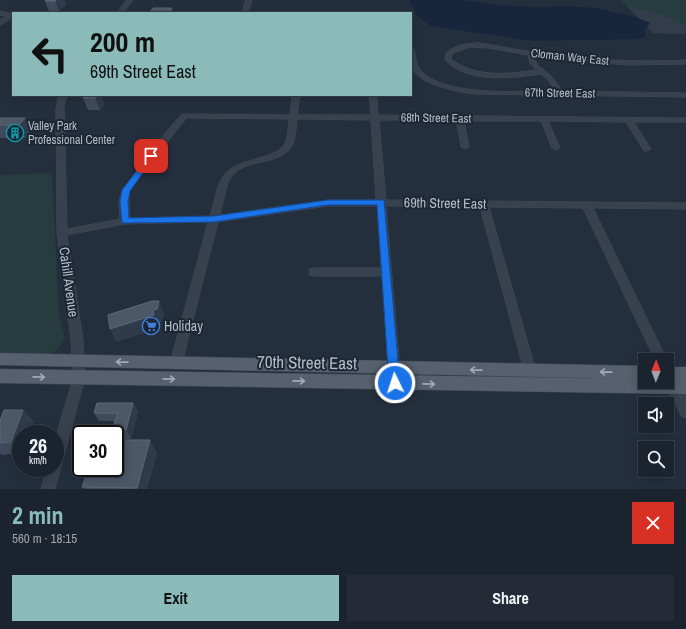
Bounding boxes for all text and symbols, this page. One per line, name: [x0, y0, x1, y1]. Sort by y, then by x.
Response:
text: 200 m: [90, 23, 155, 61]
icon: left: [24, 28, 76, 80]
street label: Cloman Way East: [530, 45, 610, 69]
text: 69th Street East: [90, 59, 196, 84]
street label: 67th Street East: [525, 84, 596, 102]
street label: 68th Street East: [401, 109, 472, 127]
place label: Valley Park Professional Center: [28, 118, 116, 148]
building icon: Valley Park Professional Center: [5, 123, 25, 143]
pin: [134, 139, 168, 173]
icon: arrive: [140, 145, 162, 167]
street label: 69th Street East: [404, 193, 486, 213]
street label: Cahill Avenue: [55, 246, 83, 318]
supermarket icon: Holiday: [141, 316, 161, 336]
place label: Holiday: [164, 317, 203, 335]
street label: 70th Street East: [257, 350, 357, 374]
north arrow: [638, 353, 674, 389]
map controls: [638, 353, 674, 477]
one-way arrow: [116, 358, 129, 366]
position arrow: [374, 362, 416, 404]
one-way arrow: [470, 366, 483, 374]
one-way arrow: [600, 369, 613, 376]
one-way arrow: [32, 373, 45, 381]
one-way arrow: [162, 375, 175, 383]
one-way arrow: [292, 377, 305, 385]
one-way arrow: [422, 380, 435, 387]
button: sound: [638, 397, 674, 433]
speed limit sign: 30: [72, 425, 124, 477]
text: 26: [29, 432, 47, 459]
button: search: [638, 441, 674, 477]
text: km/h: [29, 454, 47, 467]
text: 2 min: [12, 499, 63, 531]
button: close: [632, 502, 674, 544]
text: 560 m · 18:15: [12, 530, 77, 547]
button: Exit: [12, 575, 339, 621]
button: Share: [347, 575, 674, 621]

